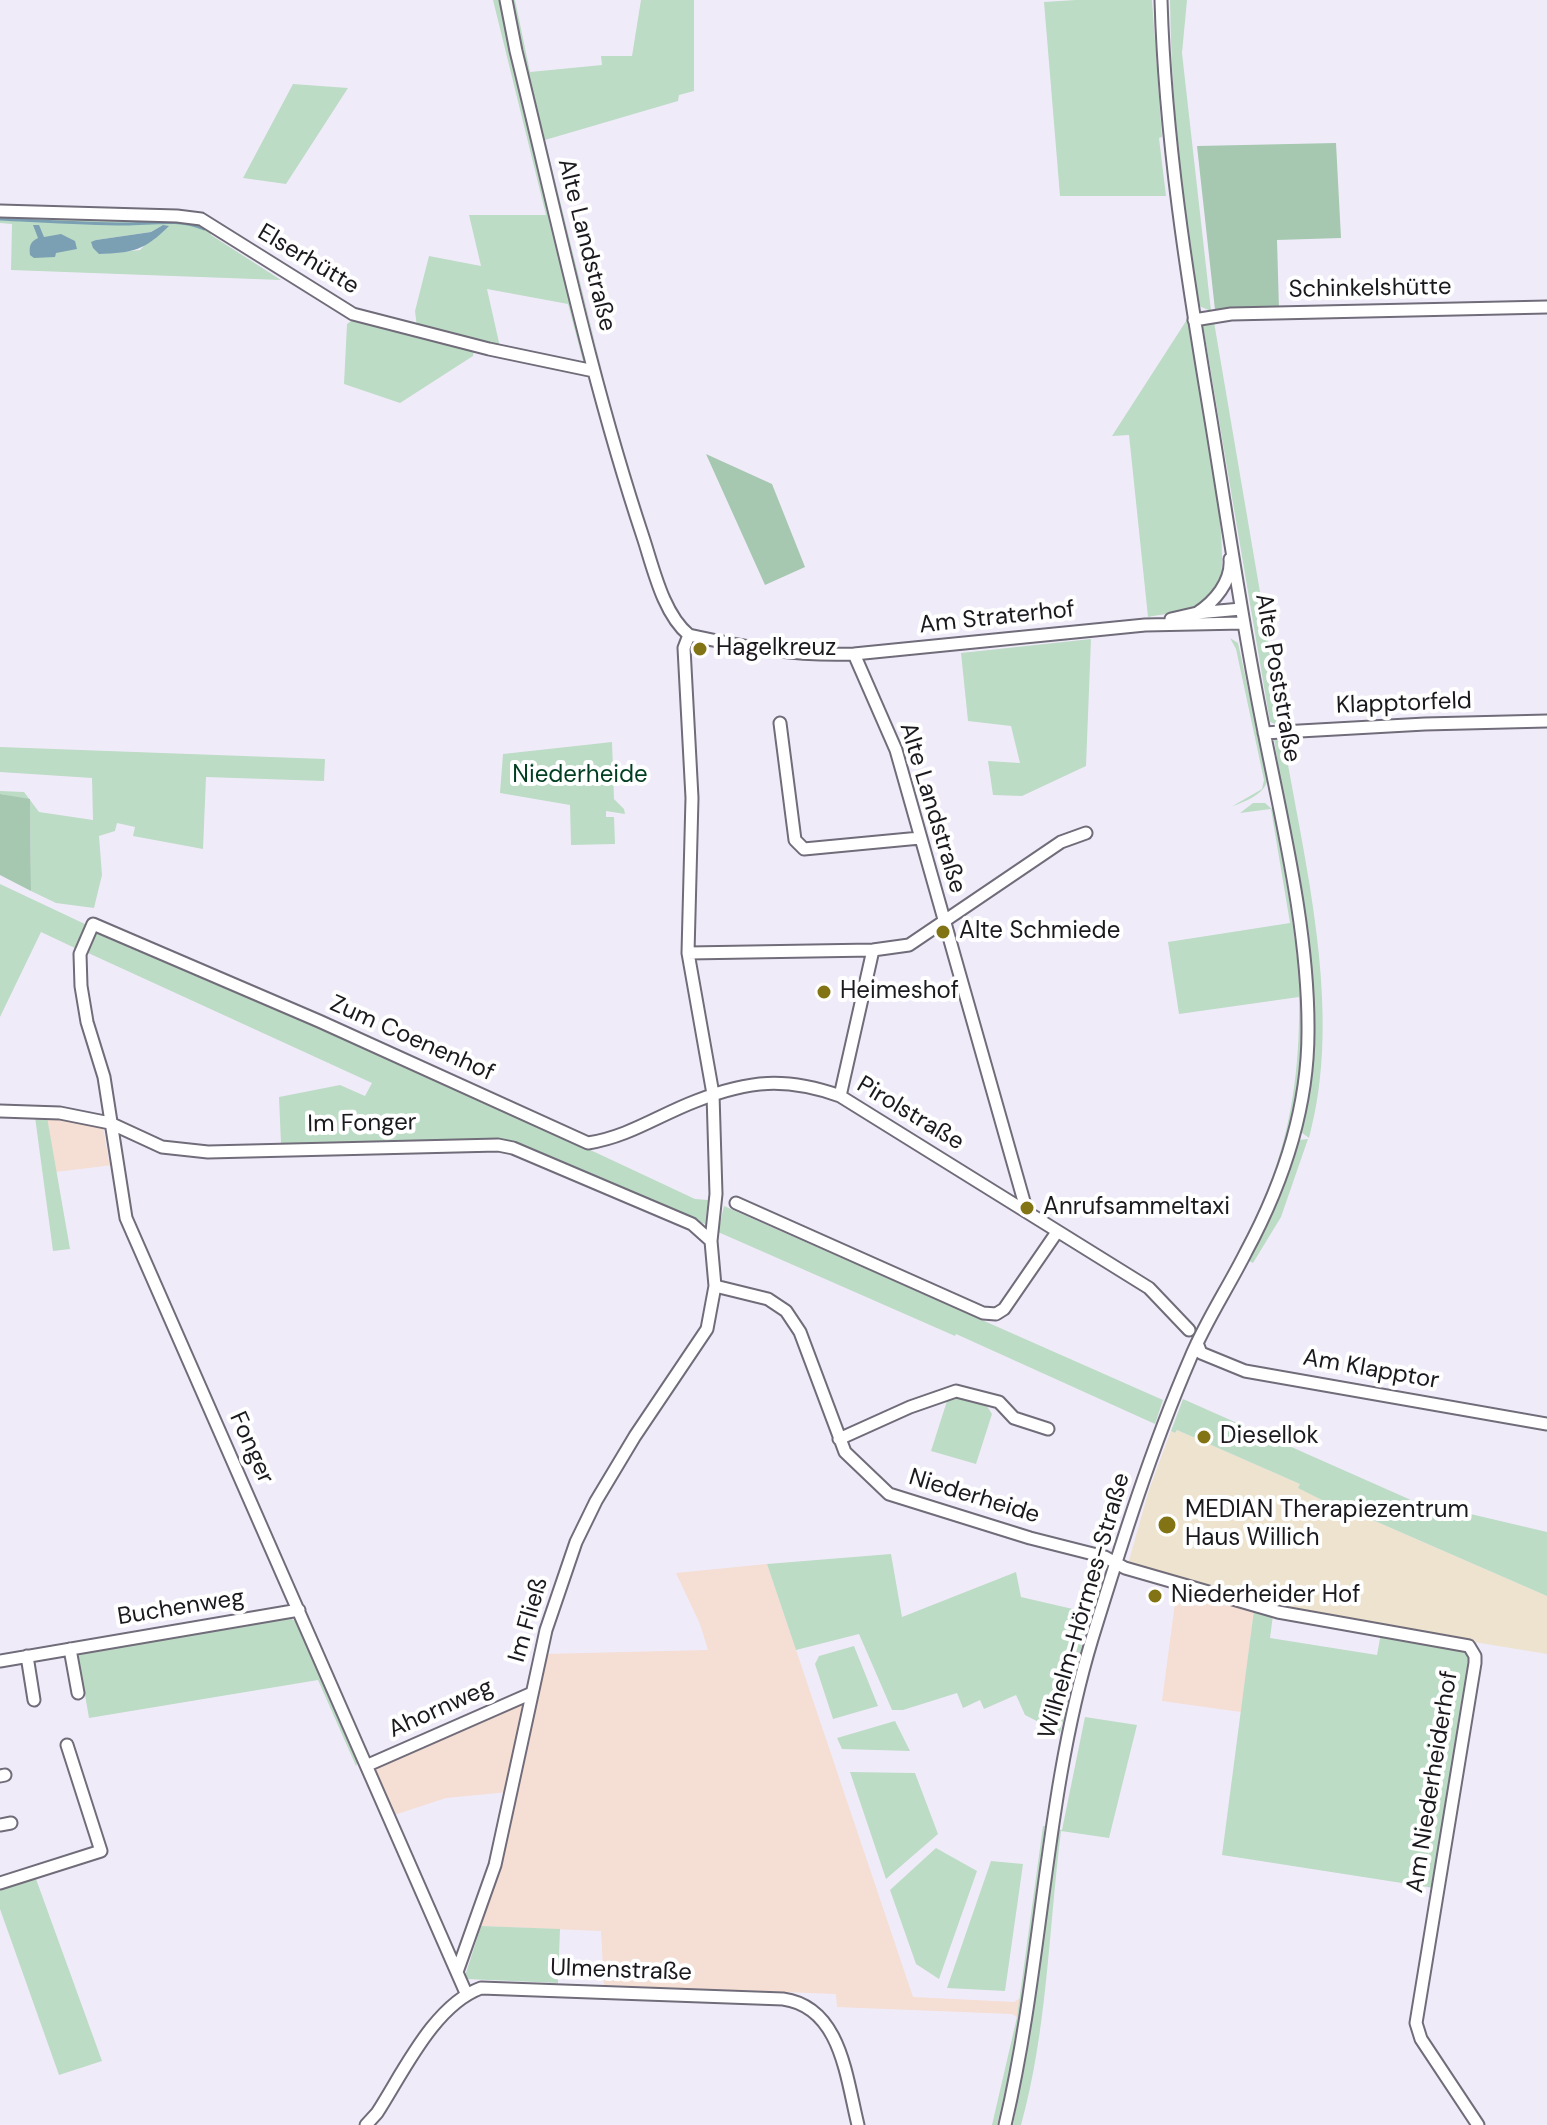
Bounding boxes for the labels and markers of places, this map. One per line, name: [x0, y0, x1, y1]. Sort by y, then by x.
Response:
place label: Hagelkreuz: [716, 635, 836, 663]
marker: Hagelkreuz: [691, 640, 709, 658]
place label: Alte Schmiede: [959, 918, 1120, 946]
marker: Alte Schmiede: [934, 923, 952, 941]
place label: Heimeshof: [840, 978, 959, 1006]
marker: Heimeshof: [815, 983, 833, 1001]
place label: Anrufsammeltaxi: [1043, 1194, 1230, 1222]
marker: Anrufsammeltaxi: [1018, 1199, 1036, 1217]
place label: Diesellok: [1220, 1423, 1319, 1451]
marker: Diesellok: [1195, 1428, 1213, 1446]
place label: MEDIAN Therapiezentrum Haus Willich: [1185, 1497, 1469, 1553]
marker: MEDIAN Therapiezentrum Haus Willich: [1156, 1514, 1178, 1536]
place label: Niederheider Hof: [1171, 1582, 1360, 1610]
marker: Niederheider Hof: [1146, 1587, 1164, 1605]

